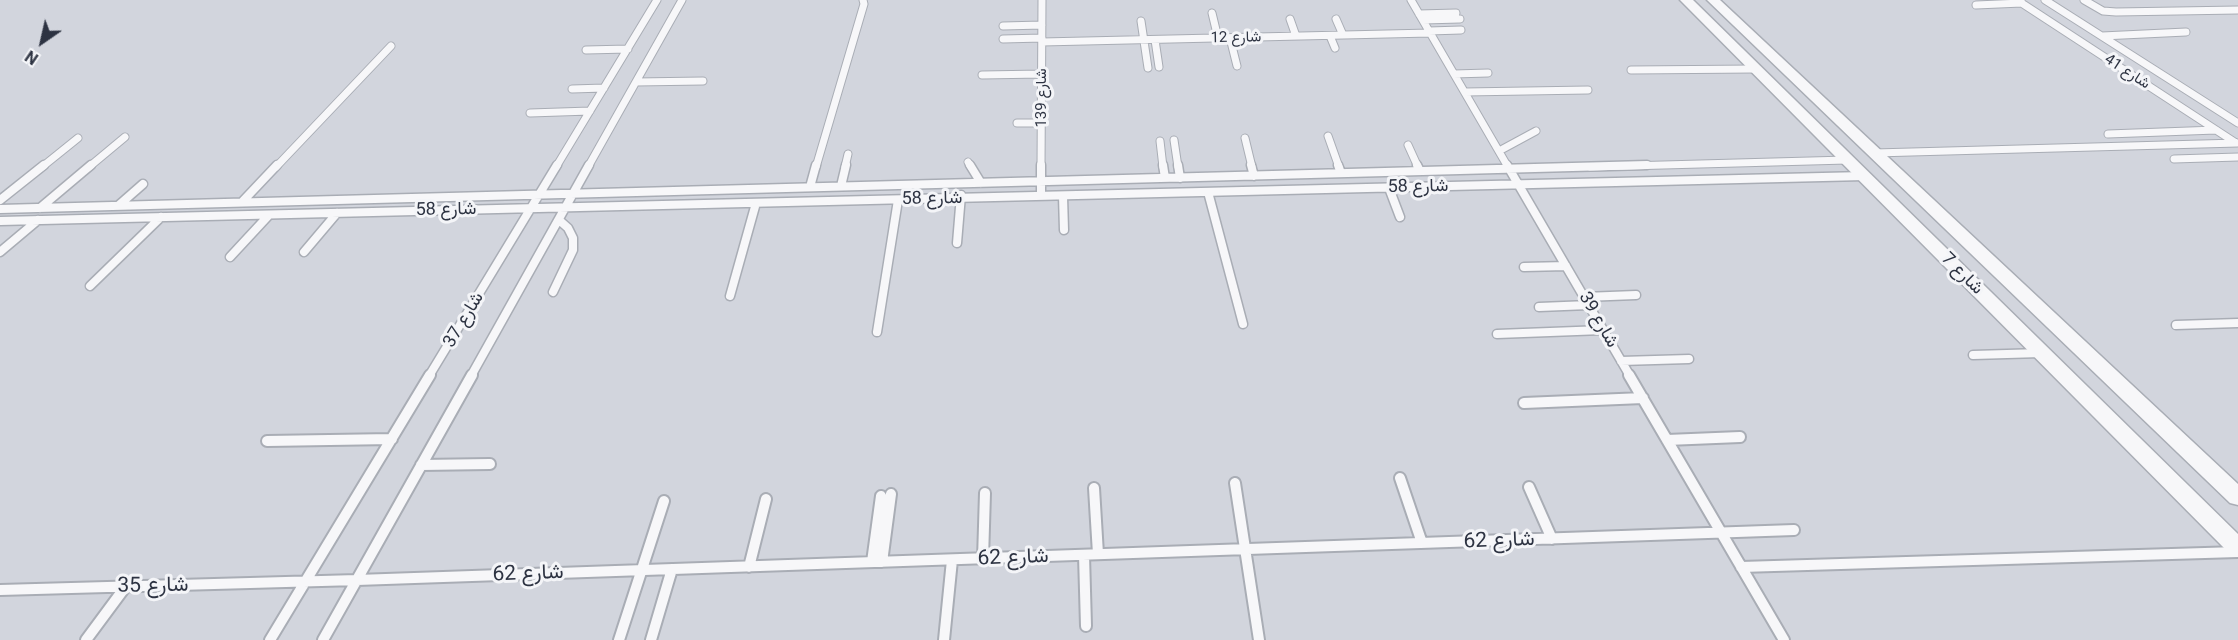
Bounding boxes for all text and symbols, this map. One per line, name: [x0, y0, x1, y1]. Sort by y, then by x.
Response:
north arrow: [12, 12, 72, 72]
street label: شارع 12: [1210, 29, 1262, 47]
text: N: [22, 46, 42, 68]
street label: شارع 41: [2101, 51, 2153, 93]
street label: شارع 139: [1033, 68, 1051, 128]
street label: شارع 58: [1387, 176, 1449, 198]
street label: شارع 58: [901, 188, 963, 210]
street label: شارع 58: [415, 199, 477, 221]
street label: شارع 7: [1936, 248, 1988, 300]
street label: شارع 37: [439, 288, 489, 352]
street label: شارع 39: [1573, 288, 1623, 352]
street label: شارع 62: [1463, 527, 1535, 555]
street label: شارع 62: [977, 544, 1049, 572]
street label: شارع 62: [492, 560, 564, 588]
street label: شارع 35: [117, 573, 189, 599]

